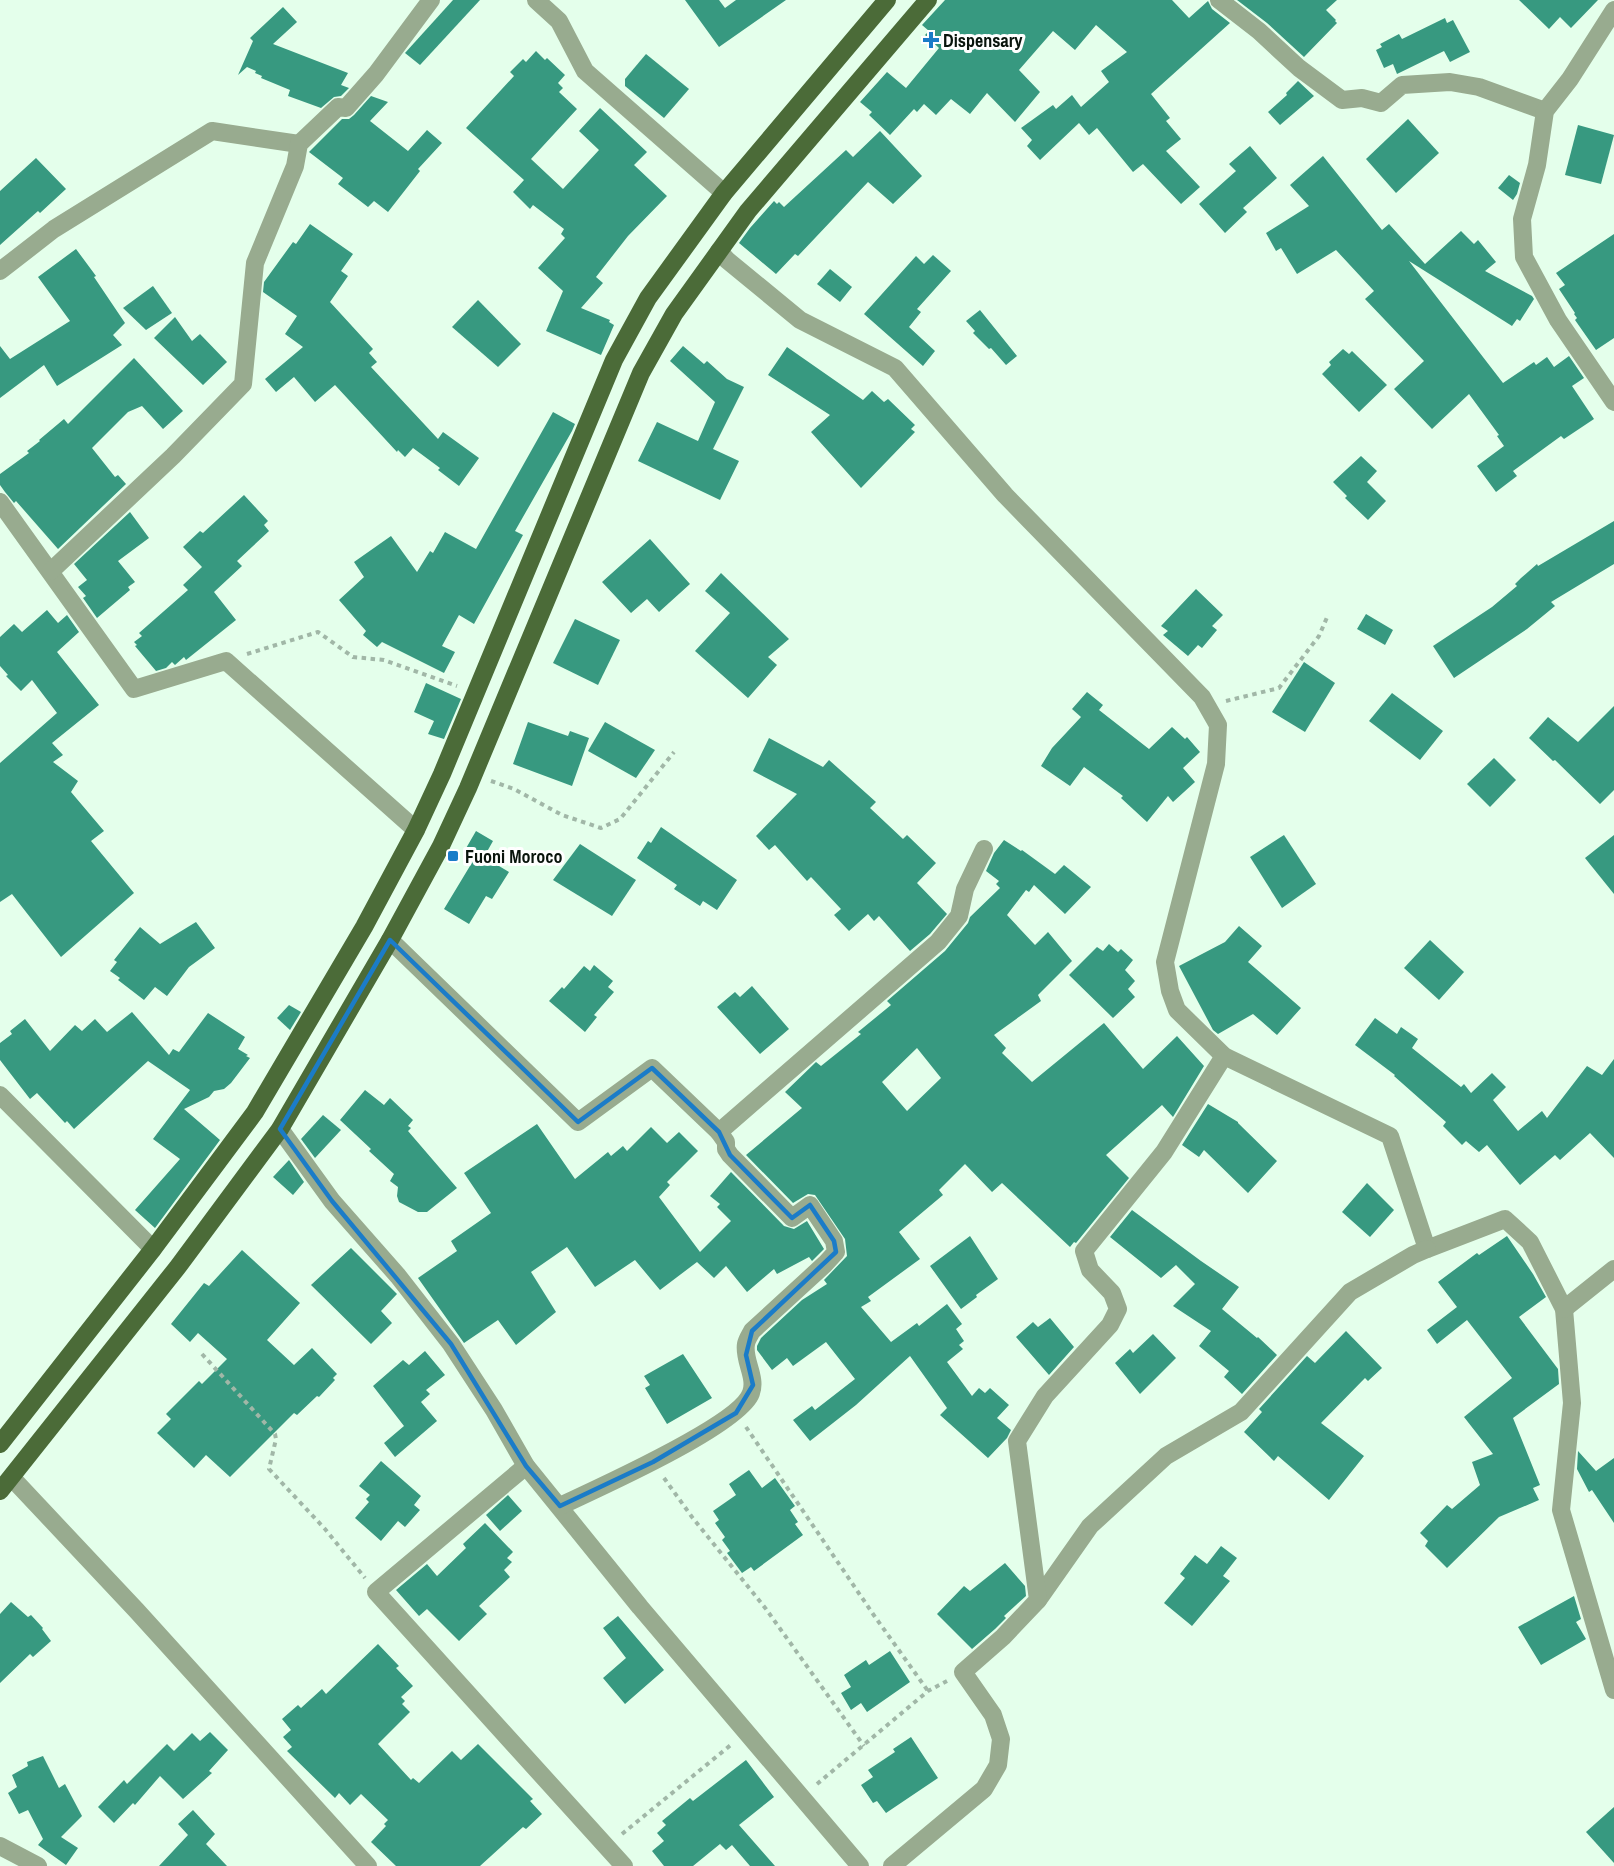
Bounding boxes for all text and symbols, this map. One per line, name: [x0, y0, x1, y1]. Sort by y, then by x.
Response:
place label: Dispensary: [943, 28, 1023, 53]
marker: Dispensary: [924, 33, 938, 47]
place label: Fuoni Moroco: [465, 844, 563, 869]
marker: Fuoni Moroco: [446, 849, 460, 863]

